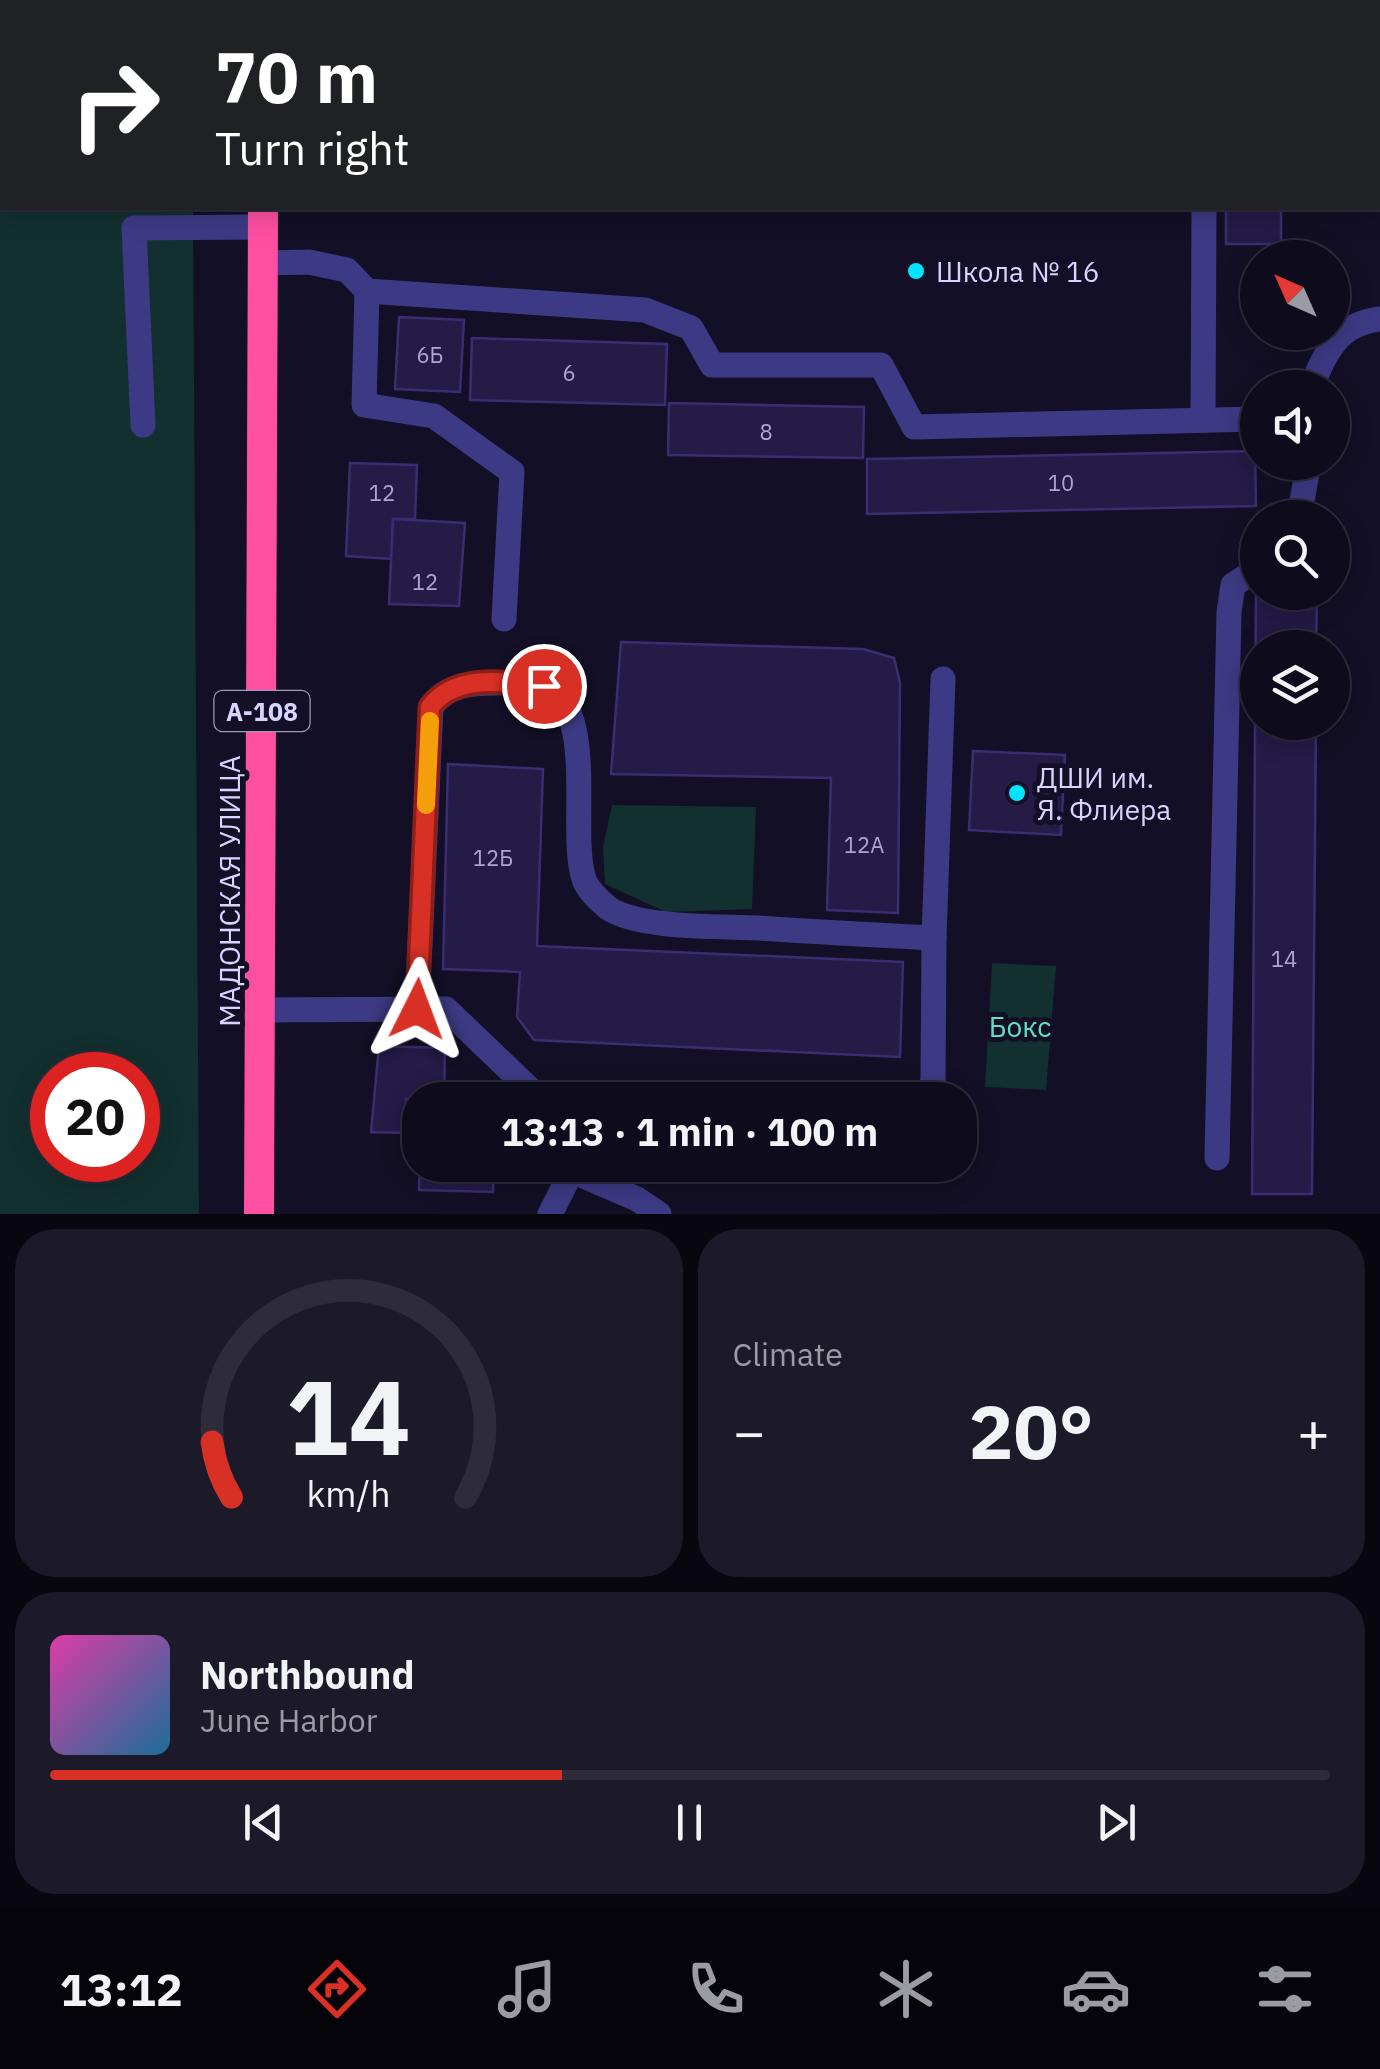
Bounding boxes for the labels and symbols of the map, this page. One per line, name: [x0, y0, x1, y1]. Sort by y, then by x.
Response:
north arrow: [1240, 240, 1350, 350]
place label: Школа № 16: [936, 253, 1100, 290]
marker: Школа № 16: [905, 260, 927, 282]
house number: 6Б: [416, 340, 444, 369]
house number: 6: [562, 358, 576, 387]
house number: 8: [759, 417, 773, 446]
house number: 10: [1048, 468, 1074, 497]
house number: 12: [369, 478, 395, 507]
house number: 12: [412, 567, 438, 596]
pin: [502, 644, 587, 729]
road number: А-108: [214, 691, 310, 731]
street label: МАДОНСКАЯ УЛИЦА: [211, 755, 248, 1027]
place label: ДШИ им. Я. Флиера: [1037, 759, 1171, 828]
marker: ДШИ им. Я. Флиера: [1006, 782, 1028, 804]
house number: 12А: [844, 830, 884, 859]
house number: 12Б: [473, 843, 513, 872]
house number: 14: [1271, 944, 1297, 973]
position arrow: [365, 957, 469, 1061]
park label: Бокс: [989, 1008, 1051, 1045]
speed limit sign: 20: [30, 1052, 160, 1182]

